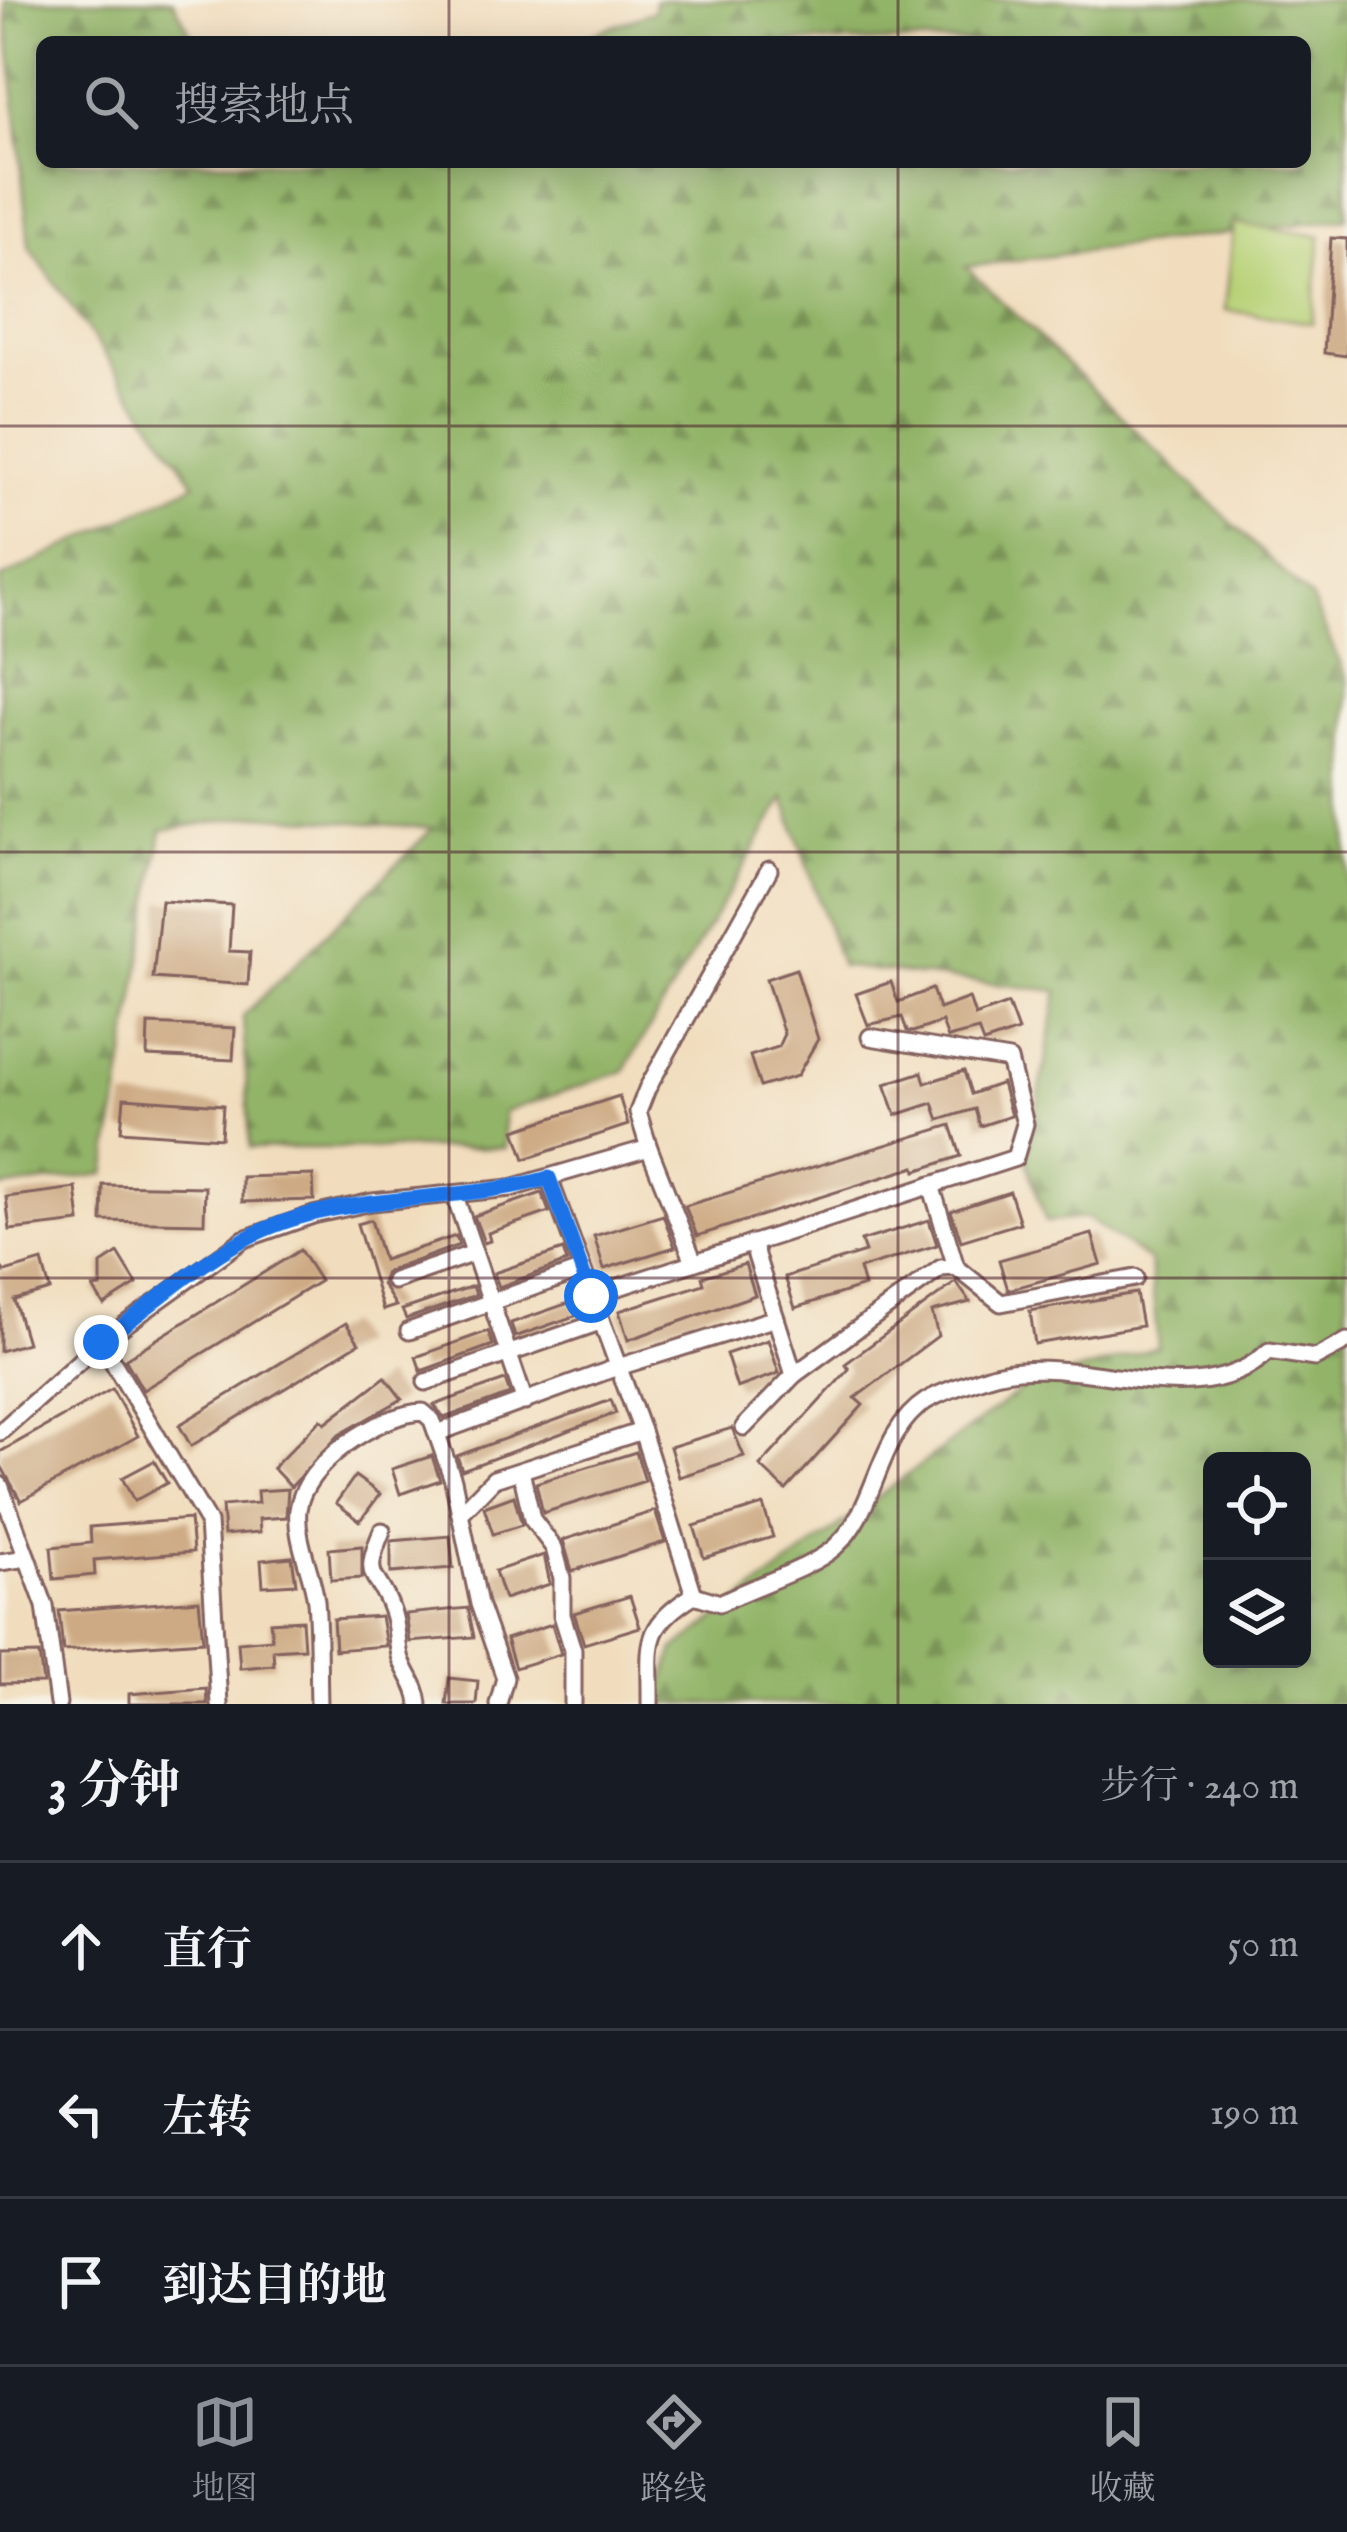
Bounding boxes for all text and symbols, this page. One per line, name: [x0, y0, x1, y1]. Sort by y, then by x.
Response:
search box: [36, 36, 1311, 168]
icon: search: [78, 69, 144, 135]
text: 搜索地点: [174, 79, 354, 136]
route start: [564, 1269, 618, 1323]
route end: [74, 1315, 128, 1369]
map controls: [1203, 1452, 1311, 1668]
button: locate: [1203, 1452, 1311, 1560]
button: layers: [1203, 1560, 1311, 1668]
text: 3 分钟: [48, 1756, 180, 1821]
text: 步行 · 240 m: [1100, 1763, 1299, 1812]
icon: ahead: [48, 1913, 114, 1979]
text: 50 m: [1227, 1921, 1299, 1970]
text: 直行: [162, 1923, 252, 1980]
icon: left: [48, 2081, 114, 2147]
text: 190 m: [1210, 2089, 1299, 2138]
text: 左转: [162, 2091, 252, 2148]
icon: arrive: [48, 2249, 114, 2315]
text: 到达目的地: [162, 2259, 387, 2316]
tab: 地图: [192, 2389, 258, 2511]
tab: 路线: [641, 2389, 707, 2511]
tab: 收藏: [1090, 2389, 1156, 2511]

